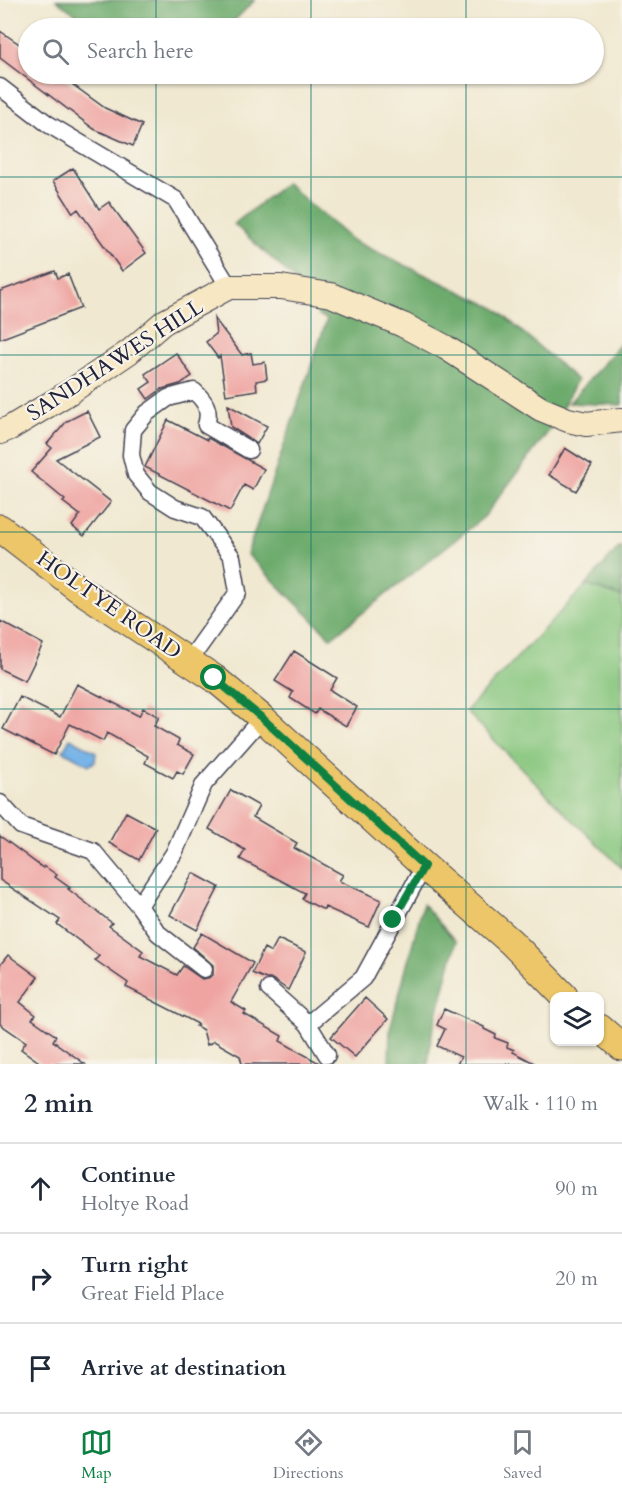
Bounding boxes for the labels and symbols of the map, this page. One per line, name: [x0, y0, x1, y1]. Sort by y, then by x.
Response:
street label: SANDHAWES HILL: [21, 291, 210, 428]
street label: HOLTYE ROAD: [31, 544, 187, 666]
route start: [200, 664, 226, 690]
route end: [379, 906, 405, 932]

